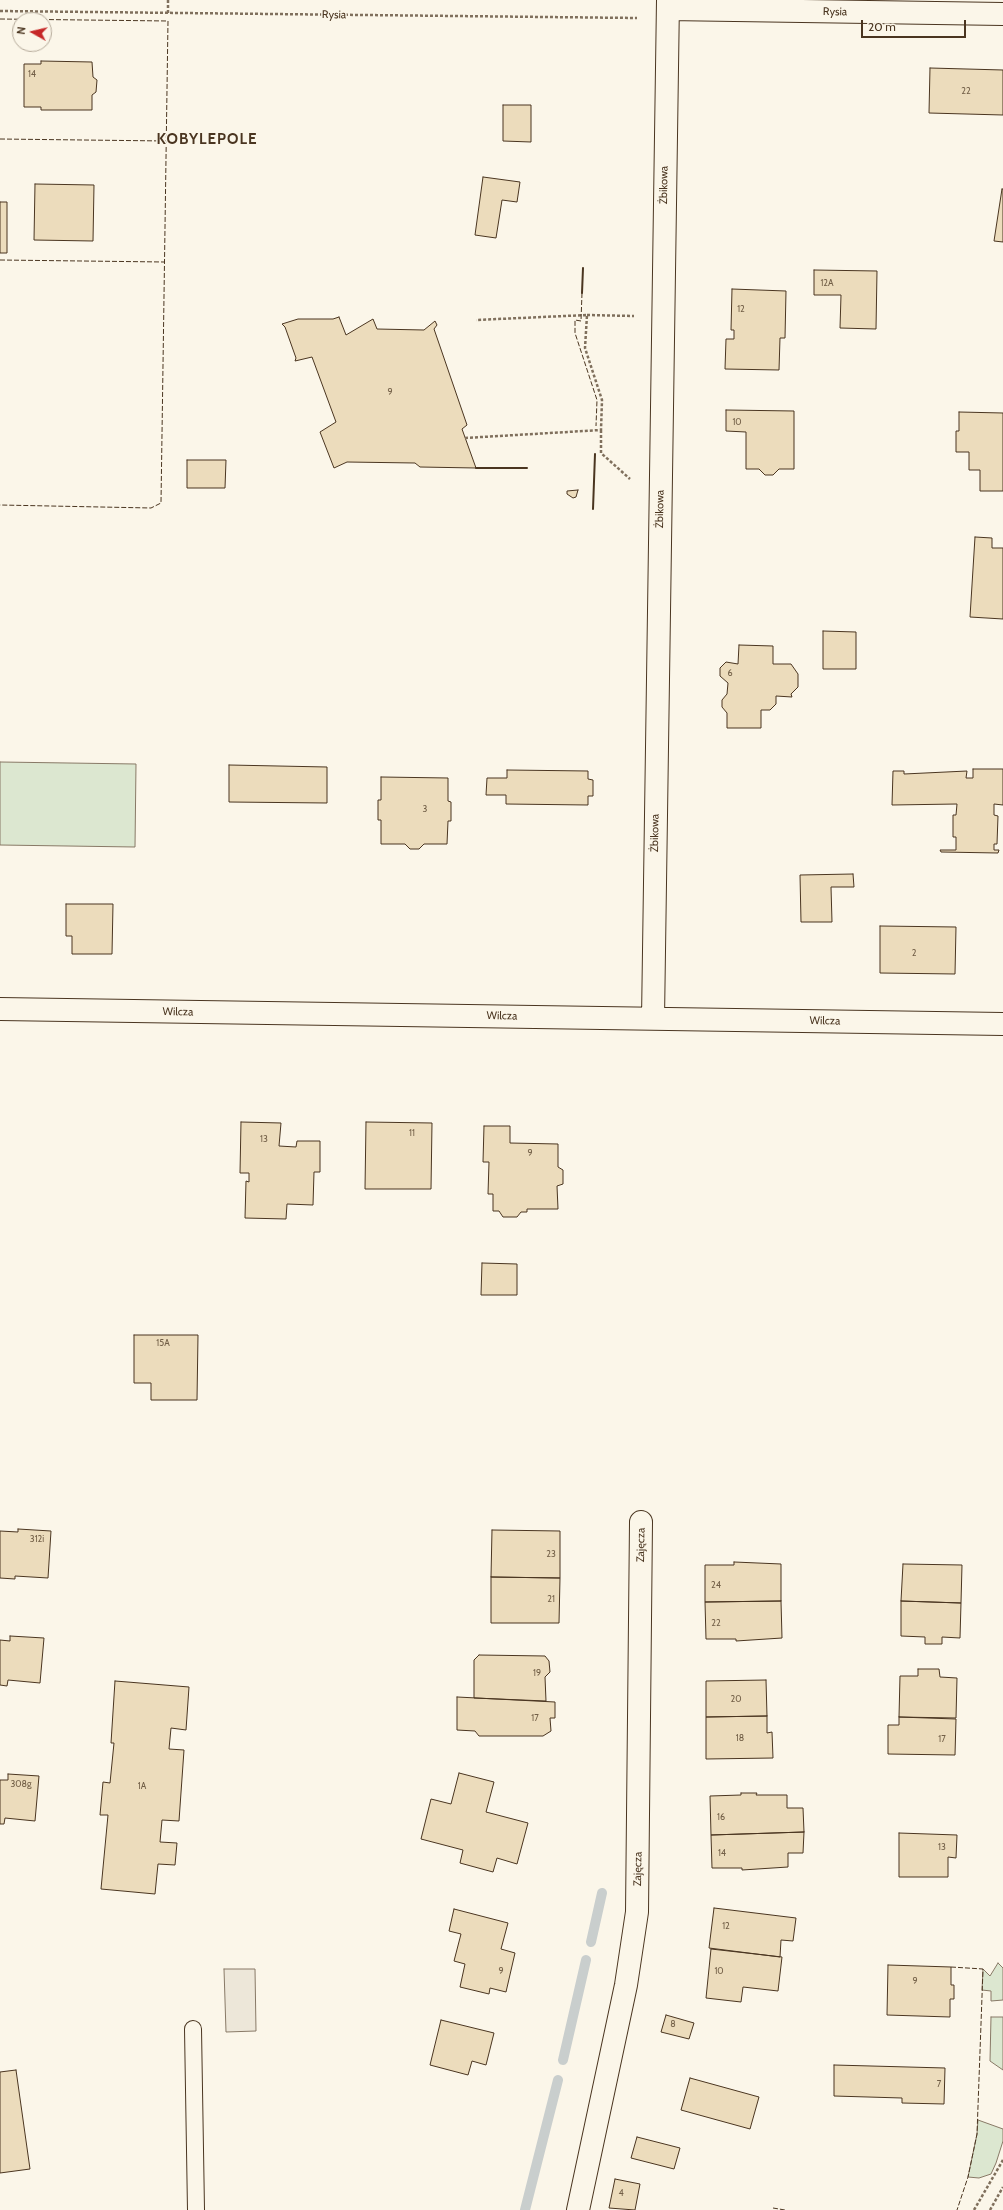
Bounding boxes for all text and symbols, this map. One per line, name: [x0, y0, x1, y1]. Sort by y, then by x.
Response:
street label: Rysia: [823, 5, 847, 19]
street label: Rysia: [322, 8, 346, 22]
north arrow: [12, 12, 52, 52]
scale bar: [863, 12, 968, 38]
text: 20 m: [868, 19, 896, 34]
text: N: [14, 26, 29, 35]
house number: 14: [28, 69, 36, 79]
house number: 22: [961, 86, 971, 96]
district label: KOBYLEPOLE: [157, 131, 257, 149]
street label: Żbikowa: [657, 166, 671, 204]
house number: 12A: [820, 278, 834, 288]
house number: 12: [737, 304, 745, 314]
house number: 9: [387, 387, 393, 397]
house number: 10: [732, 417, 742, 427]
street label: Żbikowa: [653, 490, 667, 528]
house number: 6: [727, 668, 733, 678]
house number: 3: [423, 804, 427, 814]
street label: Żbikowa: [648, 814, 662, 852]
house number: 2: [912, 948, 916, 958]
street label: Wilcza: [163, 1005, 193, 1019]
street label: Wilcza: [487, 1009, 517, 1023]
street label: Wilcza: [810, 1014, 840, 1028]
house number: 11: [409, 1128, 415, 1138]
house number: 13: [260, 1134, 268, 1144]
house number: 9: [527, 1148, 533, 1158]
house number: 15A: [156, 1338, 170, 1348]
street label: Zajęcza: [634, 1528, 648, 1562]
house number: 312i: [30, 1534, 44, 1544]
house number: 23: [546, 1549, 556, 1559]
house number: 24: [711, 1580, 721, 1590]
house number: 21: [547, 1594, 555, 1604]
house number: 22: [711, 1618, 721, 1628]
house number: 19: [533, 1668, 541, 1678]
house number: 20: [731, 1694, 741, 1704]
house number: 17: [531, 1713, 539, 1723]
house number: 18: [736, 1733, 744, 1743]
house number: 17: [938, 1734, 946, 1744]
house number: 308g: [10, 1779, 32, 1789]
house number: 1A: [138, 1781, 146, 1791]
house number: 16: [717, 1812, 725, 1822]
house number: 13: [938, 1842, 946, 1852]
house number: 14: [718, 1848, 726, 1858]
street label: Zajęcza: [631, 1852, 645, 1886]
house number: 12: [722, 1921, 730, 1931]
house number: 9: [498, 1966, 504, 1976]
house number: 10: [714, 1966, 724, 1976]
house number: 9: [912, 1976, 918, 1986]
house number: 8: [670, 2019, 676, 2029]
house number: 7: [937, 2079, 941, 2089]
house number: 4: [618, 2188, 624, 2198]

